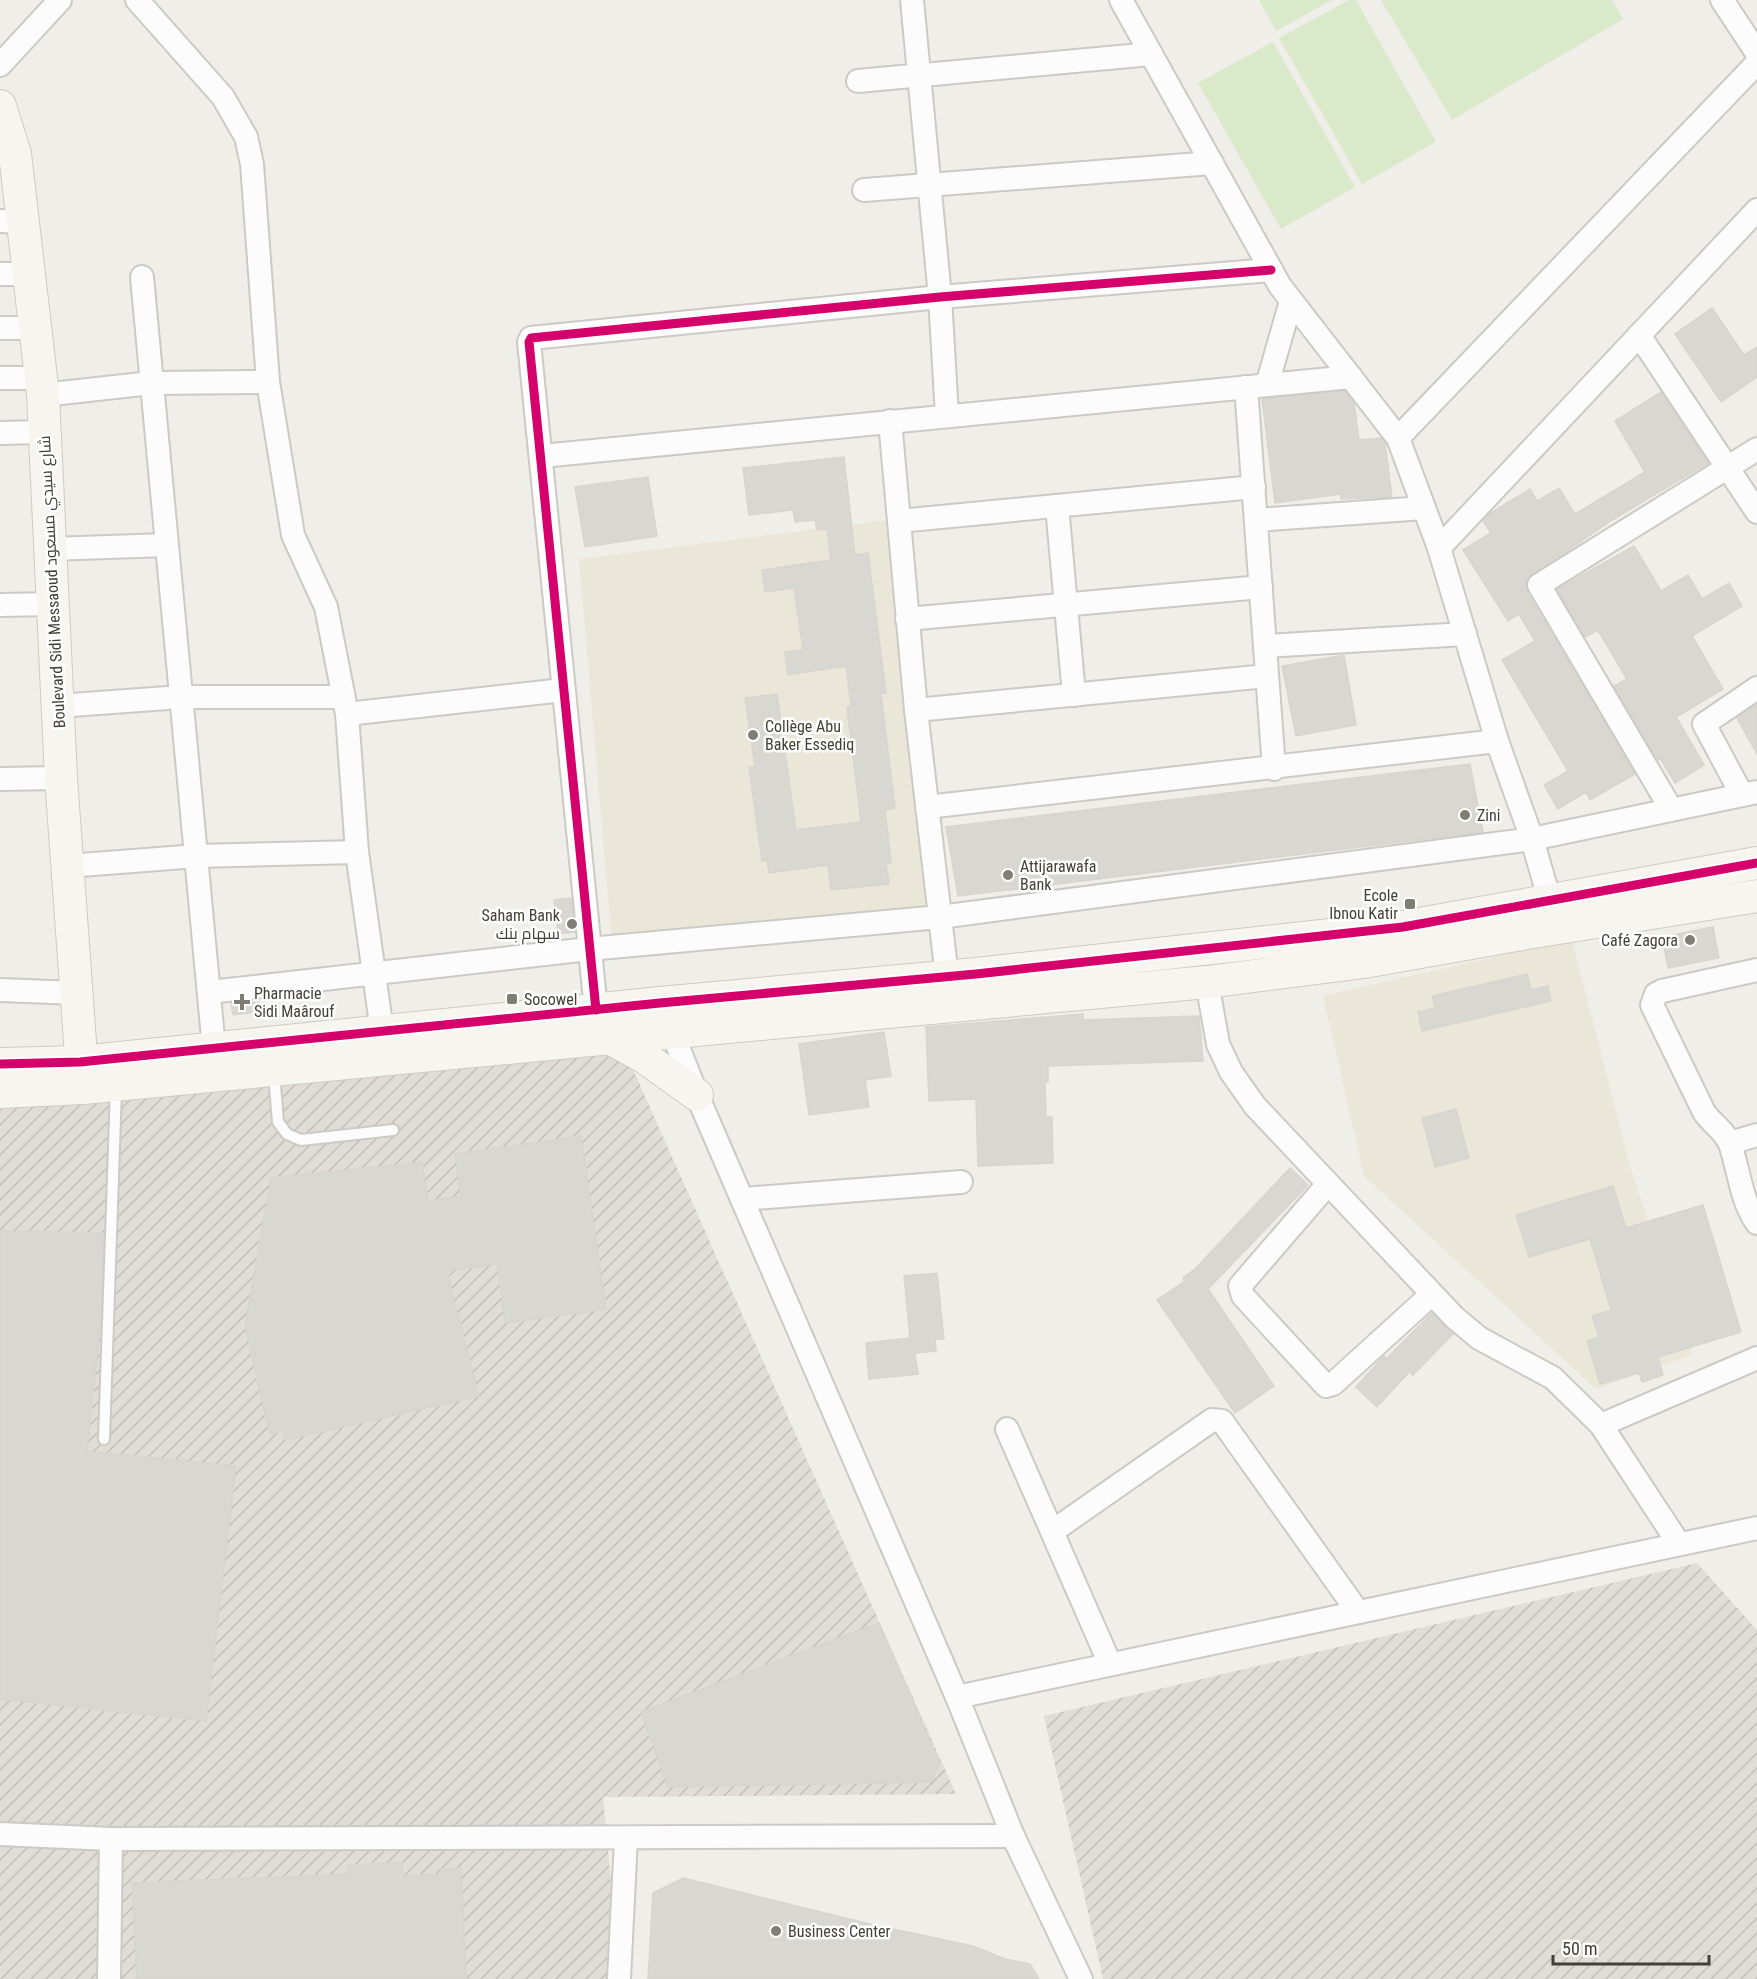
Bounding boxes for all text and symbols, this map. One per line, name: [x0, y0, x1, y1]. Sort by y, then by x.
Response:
street label: Boulevard Sidi Messaoud شارع سيدي مسعود: [35, 435, 73, 729]
place label: Collège Abu Baker Essediq: [765, 717, 854, 754]
marker: Collège Abu Baker Essediq: [746, 728, 760, 742]
place label: Zini: [1477, 806, 1500, 825]
marker: Zini: [1458, 808, 1472, 822]
place label: Attijarawafa Bank: [1020, 857, 1097, 894]
marker: Attijarawafa Bank: [1001, 868, 1015, 882]
place label: Ecole Ibnou Katir: [1329, 886, 1398, 923]
marker: Ecole Ibnou Katir: [1403, 897, 1417, 911]
place label: Saham Bank سهام بنك: [482, 906, 561, 945]
marker: Saham Bank سهام بنك: [565, 917, 579, 931]
place label: Café Zagora: [1601, 931, 1678, 950]
marker: Café Zagora: [1683, 933, 1697, 947]
place label: Pharmacie Sidi Maârouf: [254, 984, 334, 1021]
place label: Socowel: [524, 990, 577, 1009]
marker: Socowel: [505, 992, 519, 1006]
marker: Pharmacie Sidi Maârouf: [235, 995, 249, 1009]
place label: Business Center: [788, 1922, 891, 1941]
marker: Business Center: [769, 1924, 783, 1938]
scale bar: [1553, 1928, 1709, 1966]
text: 50 m: [1562, 1938, 1597, 1959]

